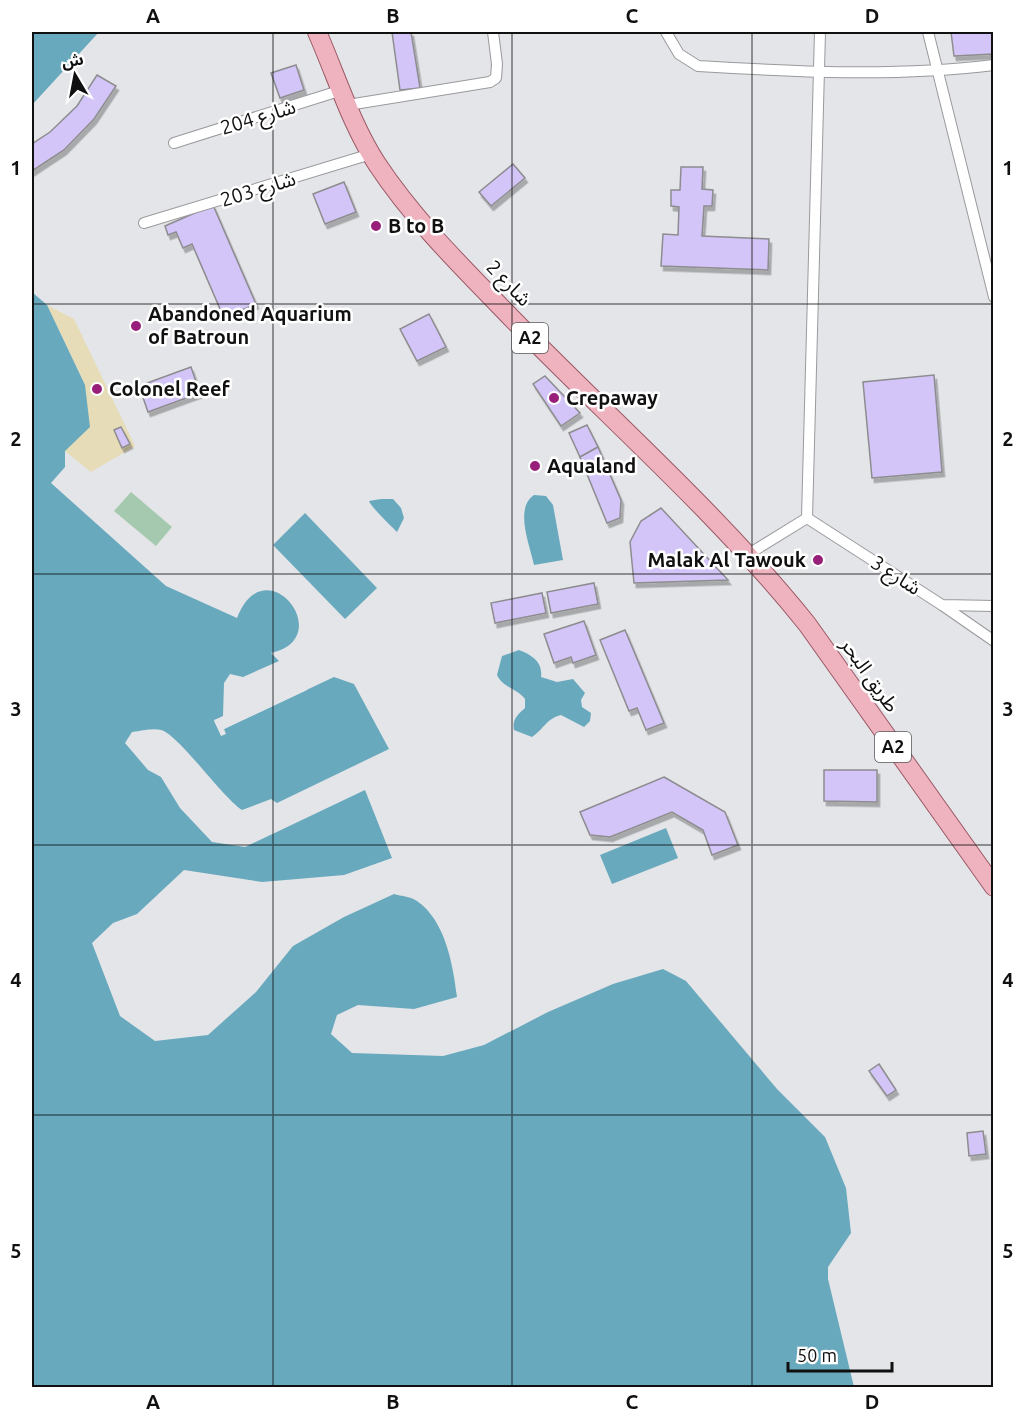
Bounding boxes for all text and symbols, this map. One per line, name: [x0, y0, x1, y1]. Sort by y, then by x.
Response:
text: A: [146, 4, 160, 27]
text: B: [386, 4, 400, 27]
text: C: [626, 4, 639, 27]
text: D: [865, 4, 879, 27]
north arrow: [45, 45, 105, 105]
text: ش: [60, 49, 85, 72]
street label: شارع 204: [217, 94, 299, 143]
text: 1: [10, 156, 22, 179]
text: 1: [1002, 156, 1014, 179]
street label: شارع 203: [217, 166, 299, 215]
place label: B to B: [388, 214, 444, 237]
marker: B to B: [369, 219, 383, 233]
street label: شارع 2: [479, 255, 537, 313]
place label: Abandoned Aquarium of Batroun: [148, 302, 352, 348]
marker: Abandoned Aquarium of Batroun: [129, 319, 143, 333]
road number: A2: [512, 323, 548, 353]
place label: Colonel Reef: [109, 377, 231, 400]
marker: Colonel Reef: [90, 382, 104, 396]
place label: Crepaway: [566, 386, 658, 409]
marker: Crepaway: [547, 391, 561, 405]
text: 2: [10, 427, 22, 450]
text: 2: [1002, 427, 1014, 450]
place label: Aqualand: [547, 454, 636, 477]
marker: Aqualand: [528, 459, 542, 473]
place label: Malak Al Tawouk: [648, 548, 806, 571]
street label: شارع 3: [865, 550, 926, 603]
marker: Malak Al Tawouk: [811, 553, 825, 567]
street label: طريق البحر: [834, 632, 904, 717]
text: 3: [10, 697, 22, 720]
text: 3: [1002, 697, 1014, 720]
road number: A2: [875, 732, 911, 762]
text: 4: [10, 968, 22, 991]
text: 4: [1002, 968, 1014, 991]
text: 5: [10, 1239, 22, 1262]
text: 5: [1002, 1239, 1014, 1262]
scale bar: [788, 1335, 892, 1373]
text: 50 m: [797, 1345, 837, 1365]
text: A: [146, 1390, 160, 1413]
text: B: [386, 1390, 400, 1413]
text: C: [626, 1390, 639, 1413]
text: D: [865, 1390, 879, 1413]

